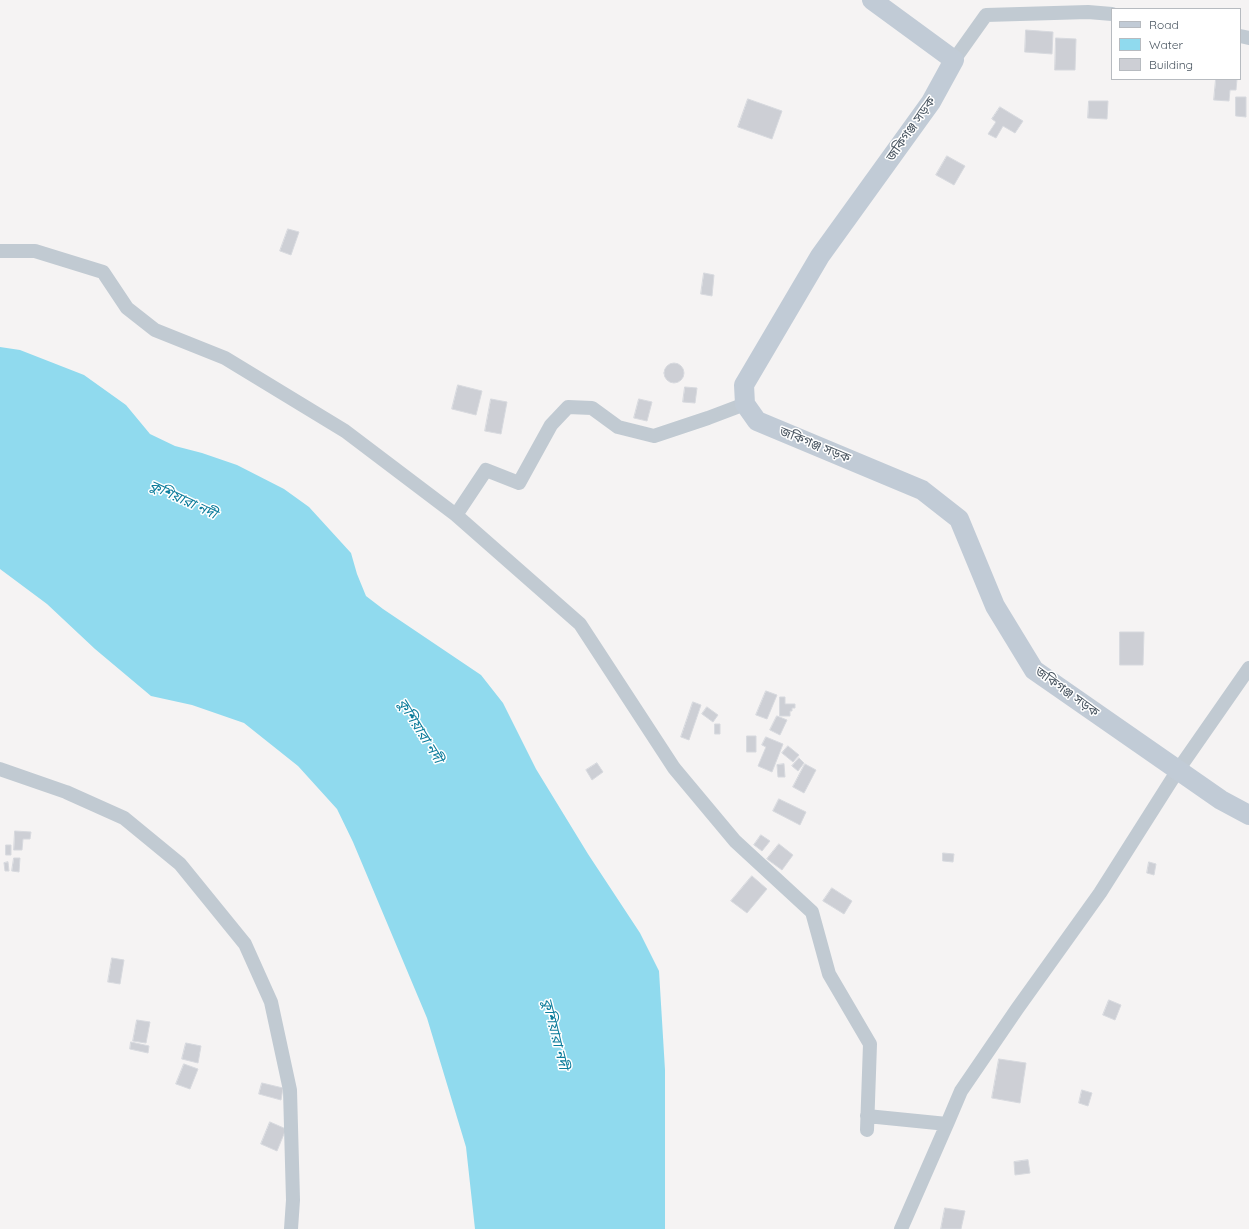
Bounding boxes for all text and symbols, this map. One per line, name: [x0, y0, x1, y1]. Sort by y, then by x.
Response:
legend: [1111, 8, 1241, 80]
text: Road: [1149, 17, 1179, 32]
text: Water: [1149, 37, 1183, 52]
text: Building: [1149, 57, 1193, 72]
street label: জকিগঞ্জ সড়ক: [883, 94, 939, 164]
street label: জকিগঞ্জ সড়ক: [777, 424, 853, 466]
water label: কুশিয়ারা নদী: [146, 477, 220, 523]
street label: জকিগঞ্জ সড়ক: [1032, 664, 1102, 720]
water label: কুশিয়ারা নদী: [394, 696, 446, 766]
water label: কুশিয়ারা নদী: [538, 997, 572, 1071]

